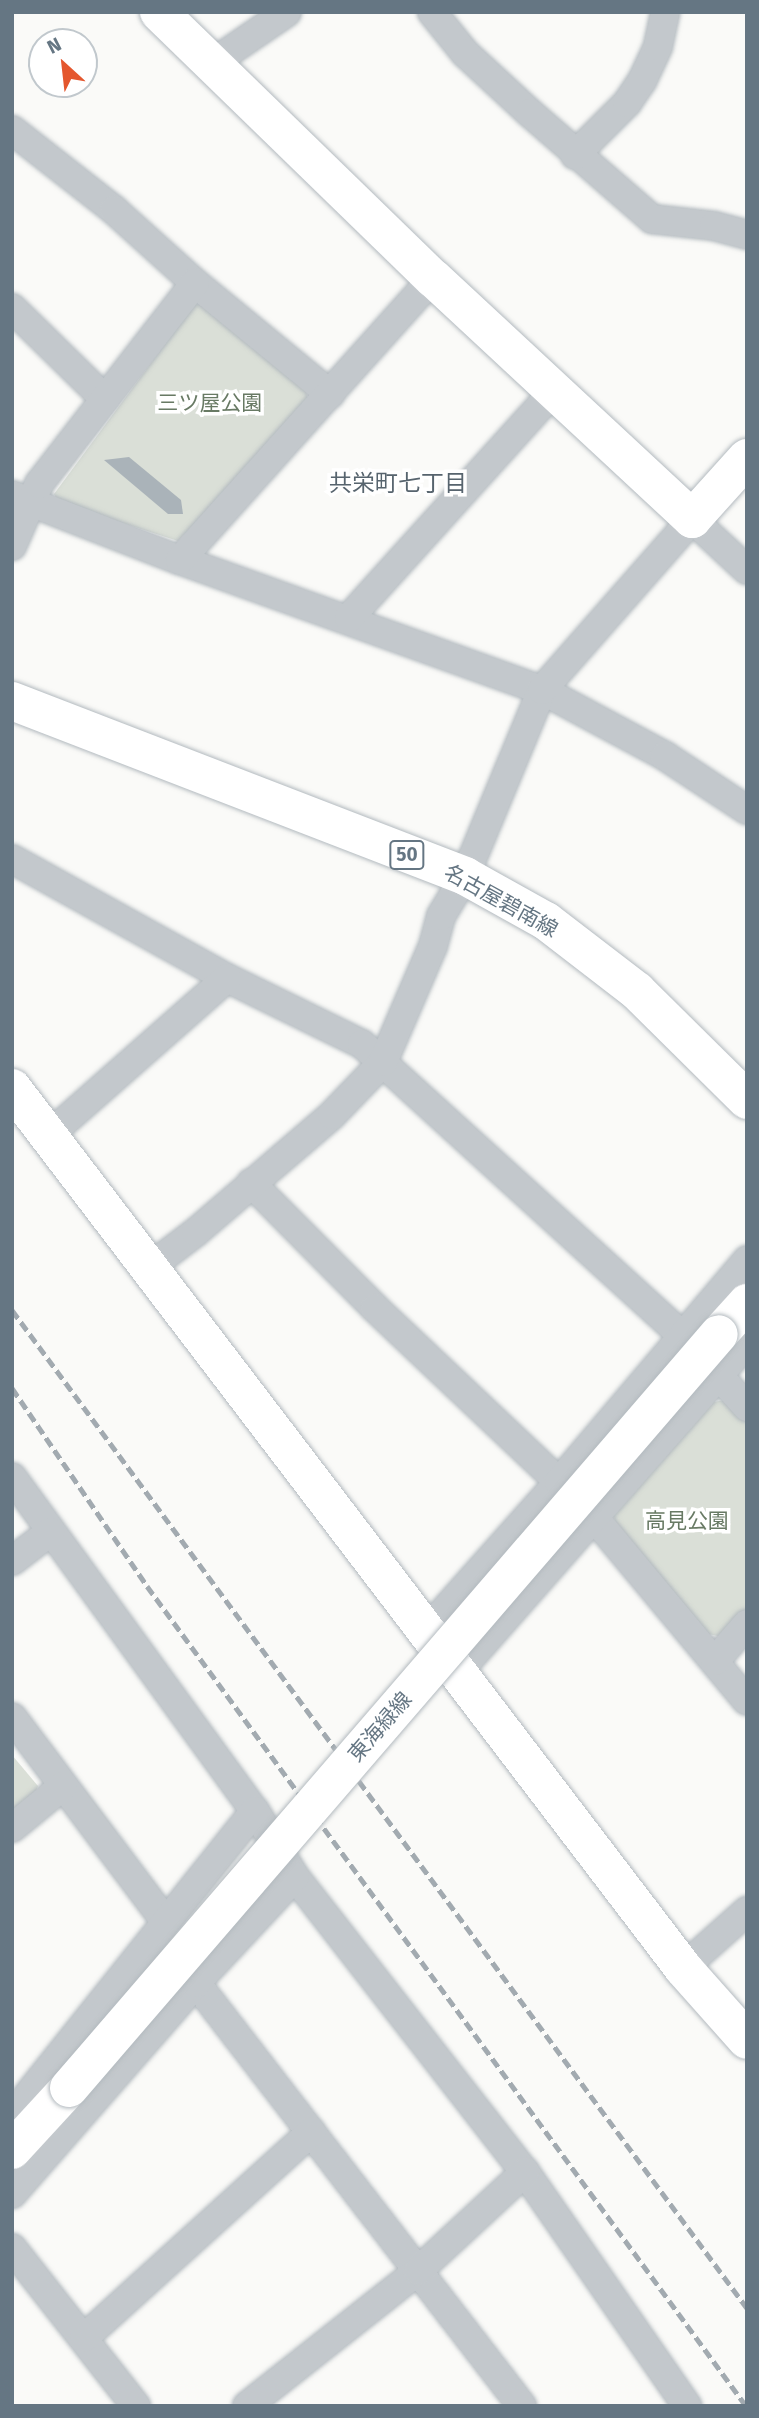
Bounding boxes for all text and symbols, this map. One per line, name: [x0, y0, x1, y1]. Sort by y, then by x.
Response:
north arrow: [28, 28, 98, 98]
text: N: [43, 33, 65, 59]
park label: 三ツ屋公園: [158, 390, 262, 416]
district label: 共栄町七丁目: [329, 469, 467, 497]
road number: 50: [388, 840, 426, 870]
street label: 名古屋碧南線: [440, 859, 562, 943]
park label: 高見公園: [645, 1508, 729, 1534]
street label: 東海緑線: [343, 1687, 417, 1767]

